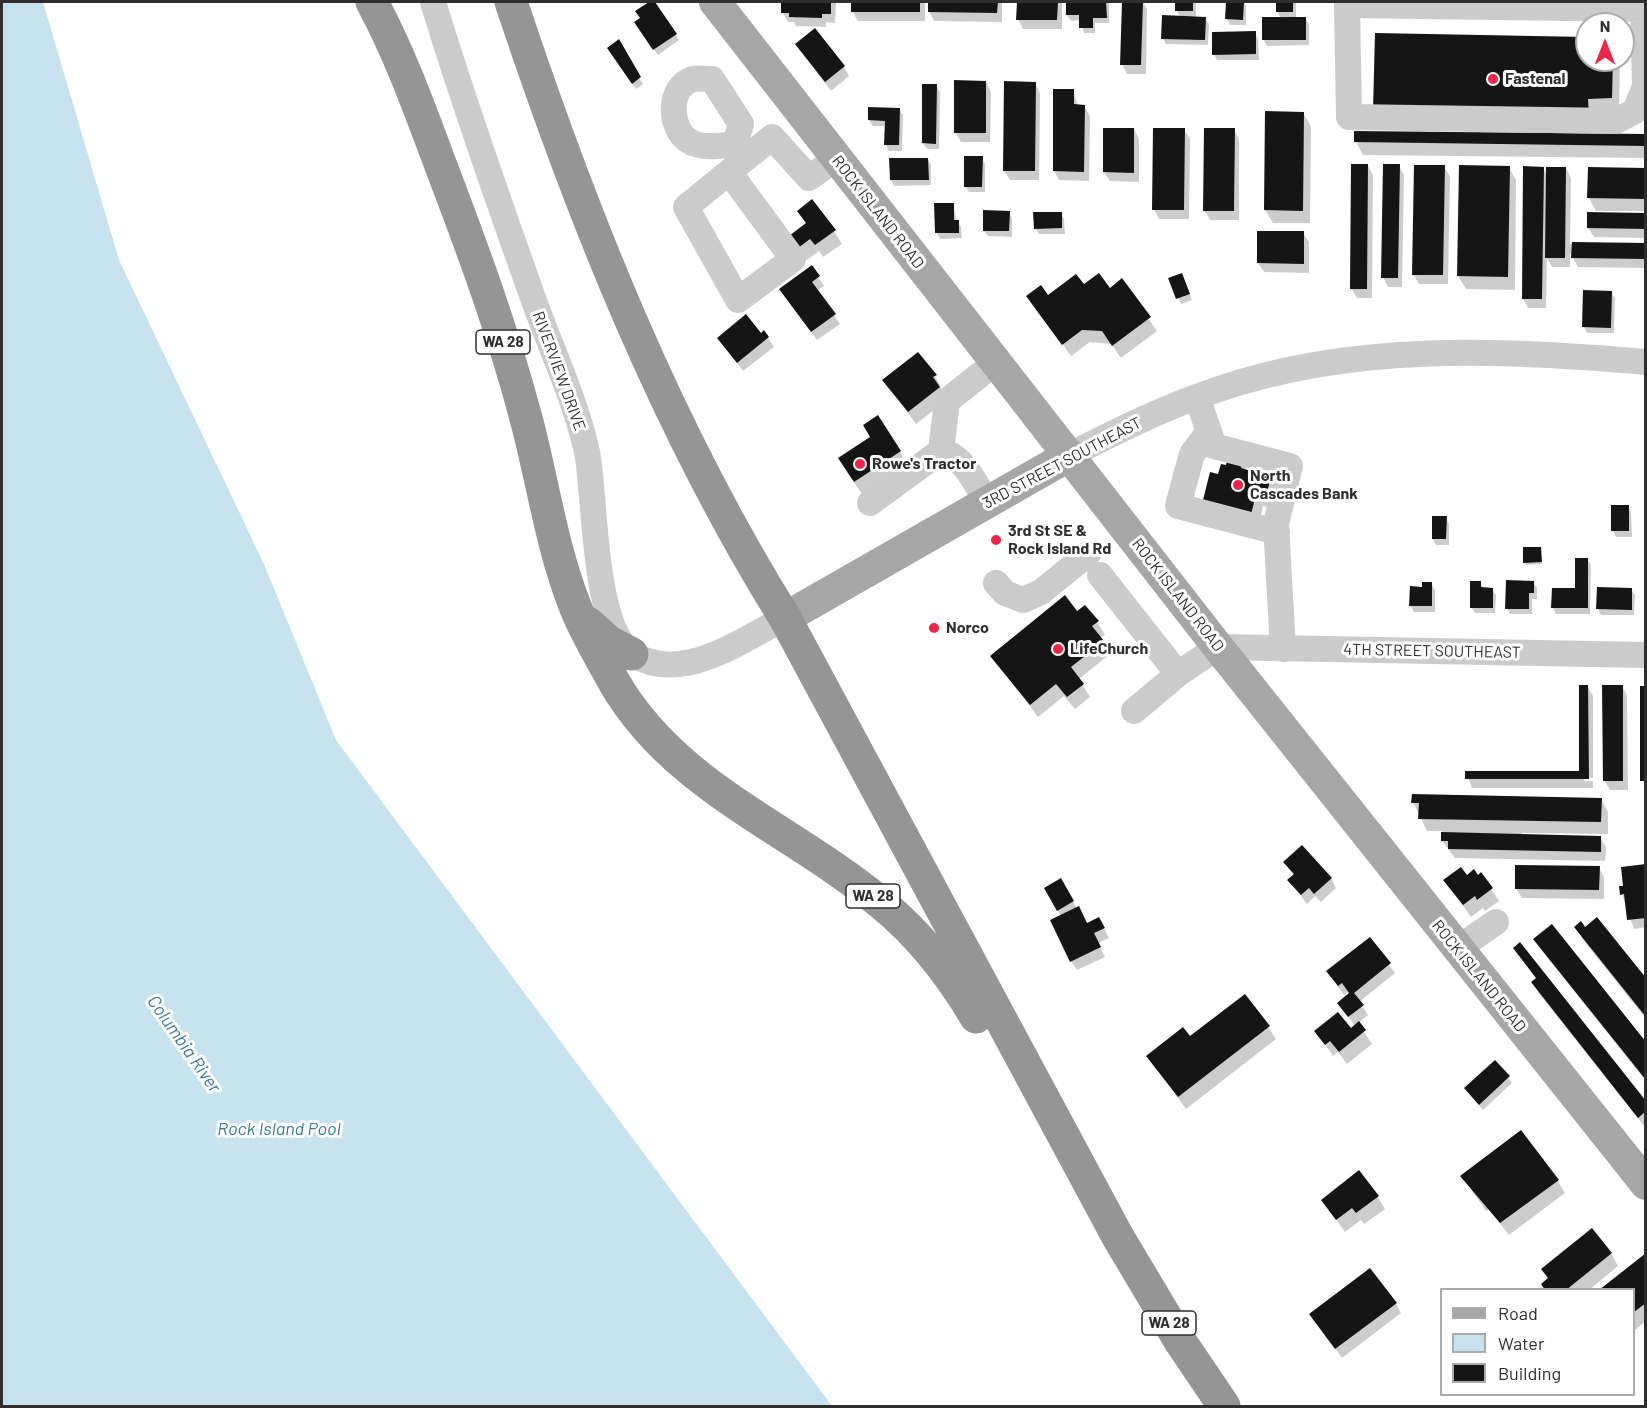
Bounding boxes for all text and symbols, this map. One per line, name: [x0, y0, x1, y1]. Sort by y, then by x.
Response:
north arrow: [1575, 12, 1635, 72]
text: N: [1600, 16, 1610, 35]
place label: Fastenal: [1505, 69, 1565, 89]
marker: Fastenal: [1486, 72, 1500, 86]
street label: ROCK ISLAND ROAD: [828, 152, 928, 272]
street label: RIVERVIEW DRIVE: [528, 309, 590, 433]
road number: WA 28: [476, 330, 530, 354]
street label: 3RD STREET SOUTHEAST: [979, 413, 1145, 513]
place label: Rowe's Tractor: [872, 454, 976, 474]
marker: Rowe's Tractor: [853, 457, 867, 471]
place label: North Cascades Bank: [1250, 466, 1358, 504]
marker: North Cascades Bank: [1231, 478, 1245, 492]
place label: 3rd St SE & Rock Island Rd: [1008, 521, 1111, 559]
marker: 3rd St SE & Rock Island Rd: [989, 533, 1003, 547]
street label: ROCK ISLAND ROAD: [1128, 535, 1228, 655]
place label: Norco: [946, 618, 989, 638]
marker: Norco: [927, 621, 941, 635]
place label: LifeChurch: [1070, 639, 1148, 659]
street label: 4TH STREET SOUTHEAST: [1343, 640, 1521, 662]
marker: LifeChurch: [1051, 642, 1065, 656]
road number: WA 28: [846, 884, 900, 908]
street label: ROCK ISLAND ROAD: [1428, 916, 1530, 1036]
water label: Columbia River: [143, 991, 225, 1097]
water label: Rock Island Pool: [217, 1118, 341, 1140]
legend: [1440, 1288, 1635, 1396]
text: Road: [1498, 1302, 1538, 1324]
road number: WA 28: [1142, 1311, 1196, 1335]
text: Water: [1498, 1332, 1545, 1354]
text: Building: [1498, 1362, 1561, 1384]

